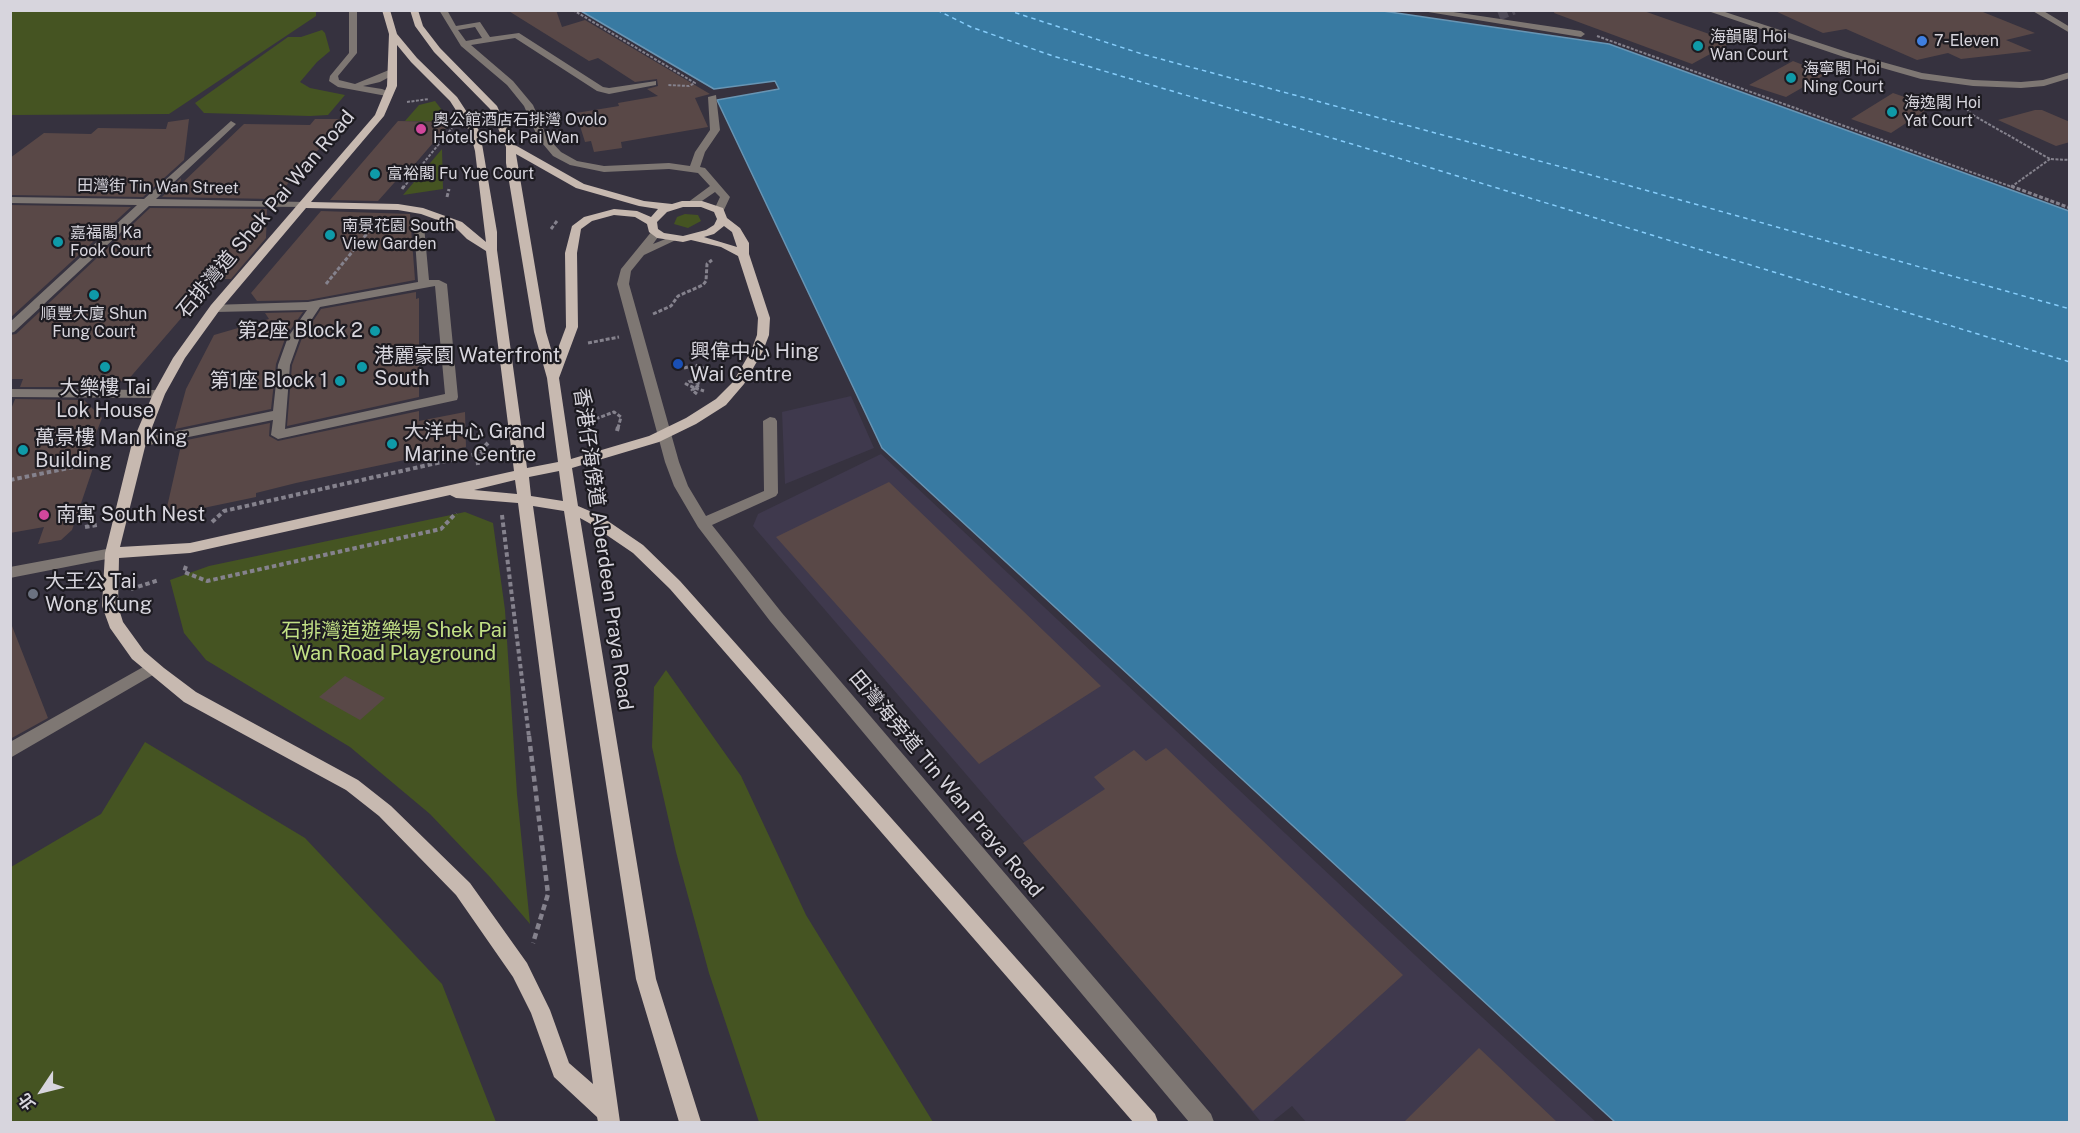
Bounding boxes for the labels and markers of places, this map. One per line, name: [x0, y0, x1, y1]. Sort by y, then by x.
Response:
place label: 海韻閣 Hoi Wan Court: [1710, 27, 1788, 65]
place label: 7-Eleven: [1934, 31, 1999, 51]
marker: 7-Eleven: [1915, 34, 1929, 48]
marker: 海韻閣 Hoi Wan Court: [1691, 39, 1705, 53]
place label: 海寧閣 Hoi Ning Court: [1803, 59, 1884, 97]
marker: 海寧閣 Hoi Ning Court: [1784, 71, 1798, 85]
place label: 海逸閣 Hoi Yat Court: [1904, 93, 1981, 131]
marker: 海逸閣 Hoi Yat Court: [1885, 105, 1899, 119]
place label: 奧公館酒店石排灣 Ovolo Hotel Shek Pai Wan: [433, 110, 607, 148]
marker: 奧公館酒店石排灣 Ovolo Hotel Shek Pai Wan: [414, 122, 428, 136]
place label: 富裕閣 Fu Yue Court: [387, 164, 534, 184]
marker: 富裕閣 Fu Yue Court: [368, 167, 382, 181]
place label: 南景花園 South View Garden: [342, 216, 454, 254]
place label: 嘉福閣 Ka Fook Court: [70, 223, 152, 261]
marker: 南景花園 South View Garden: [323, 228, 337, 242]
marker: 嘉福閣 Ka Fook Court: [51, 235, 65, 249]
marker: 順豐大廈 Shun Fung Court: [87, 288, 101, 302]
place label: 順豐大廈 Shun Fung Court: [41, 304, 147, 342]
place label: 第2座 Block 2: [237, 319, 363, 343]
marker: 第2座 Block 2: [368, 324, 382, 338]
place label: 興偉中心 Hing Wai Centre: [690, 340, 819, 387]
place label: 港麗豪園 Waterfront South: [374, 344, 560, 391]
marker: 興偉中心 Hing Wai Centre: [671, 357, 685, 371]
marker: 大樂樓 Tai Lok House: [98, 360, 112, 374]
marker: 港麗豪園 Waterfront South: [355, 360, 369, 374]
place label: 第1座 Block 1: [210, 369, 328, 393]
marker: 第1座 Block 1: [333, 374, 347, 388]
place label: 大樂樓 Tai Lok House: [56, 376, 154, 423]
place label: 大洋中心 Grand Marine Centre: [404, 420, 546, 467]
place label: 萬景樓 Man King Building: [35, 426, 188, 473]
marker: 大洋中心 Grand Marine Centre: [385, 437, 399, 451]
marker: 萬景樓 Man King Building: [16, 443, 30, 457]
place label: 南寓 South Nest: [56, 503, 205, 527]
marker: 南寓 South Nest: [37, 508, 51, 522]
place label: 大王公 Tai Wong Kung: [45, 570, 152, 617]
marker: 大王公 Tai Wong Kung: [26, 587, 40, 601]

